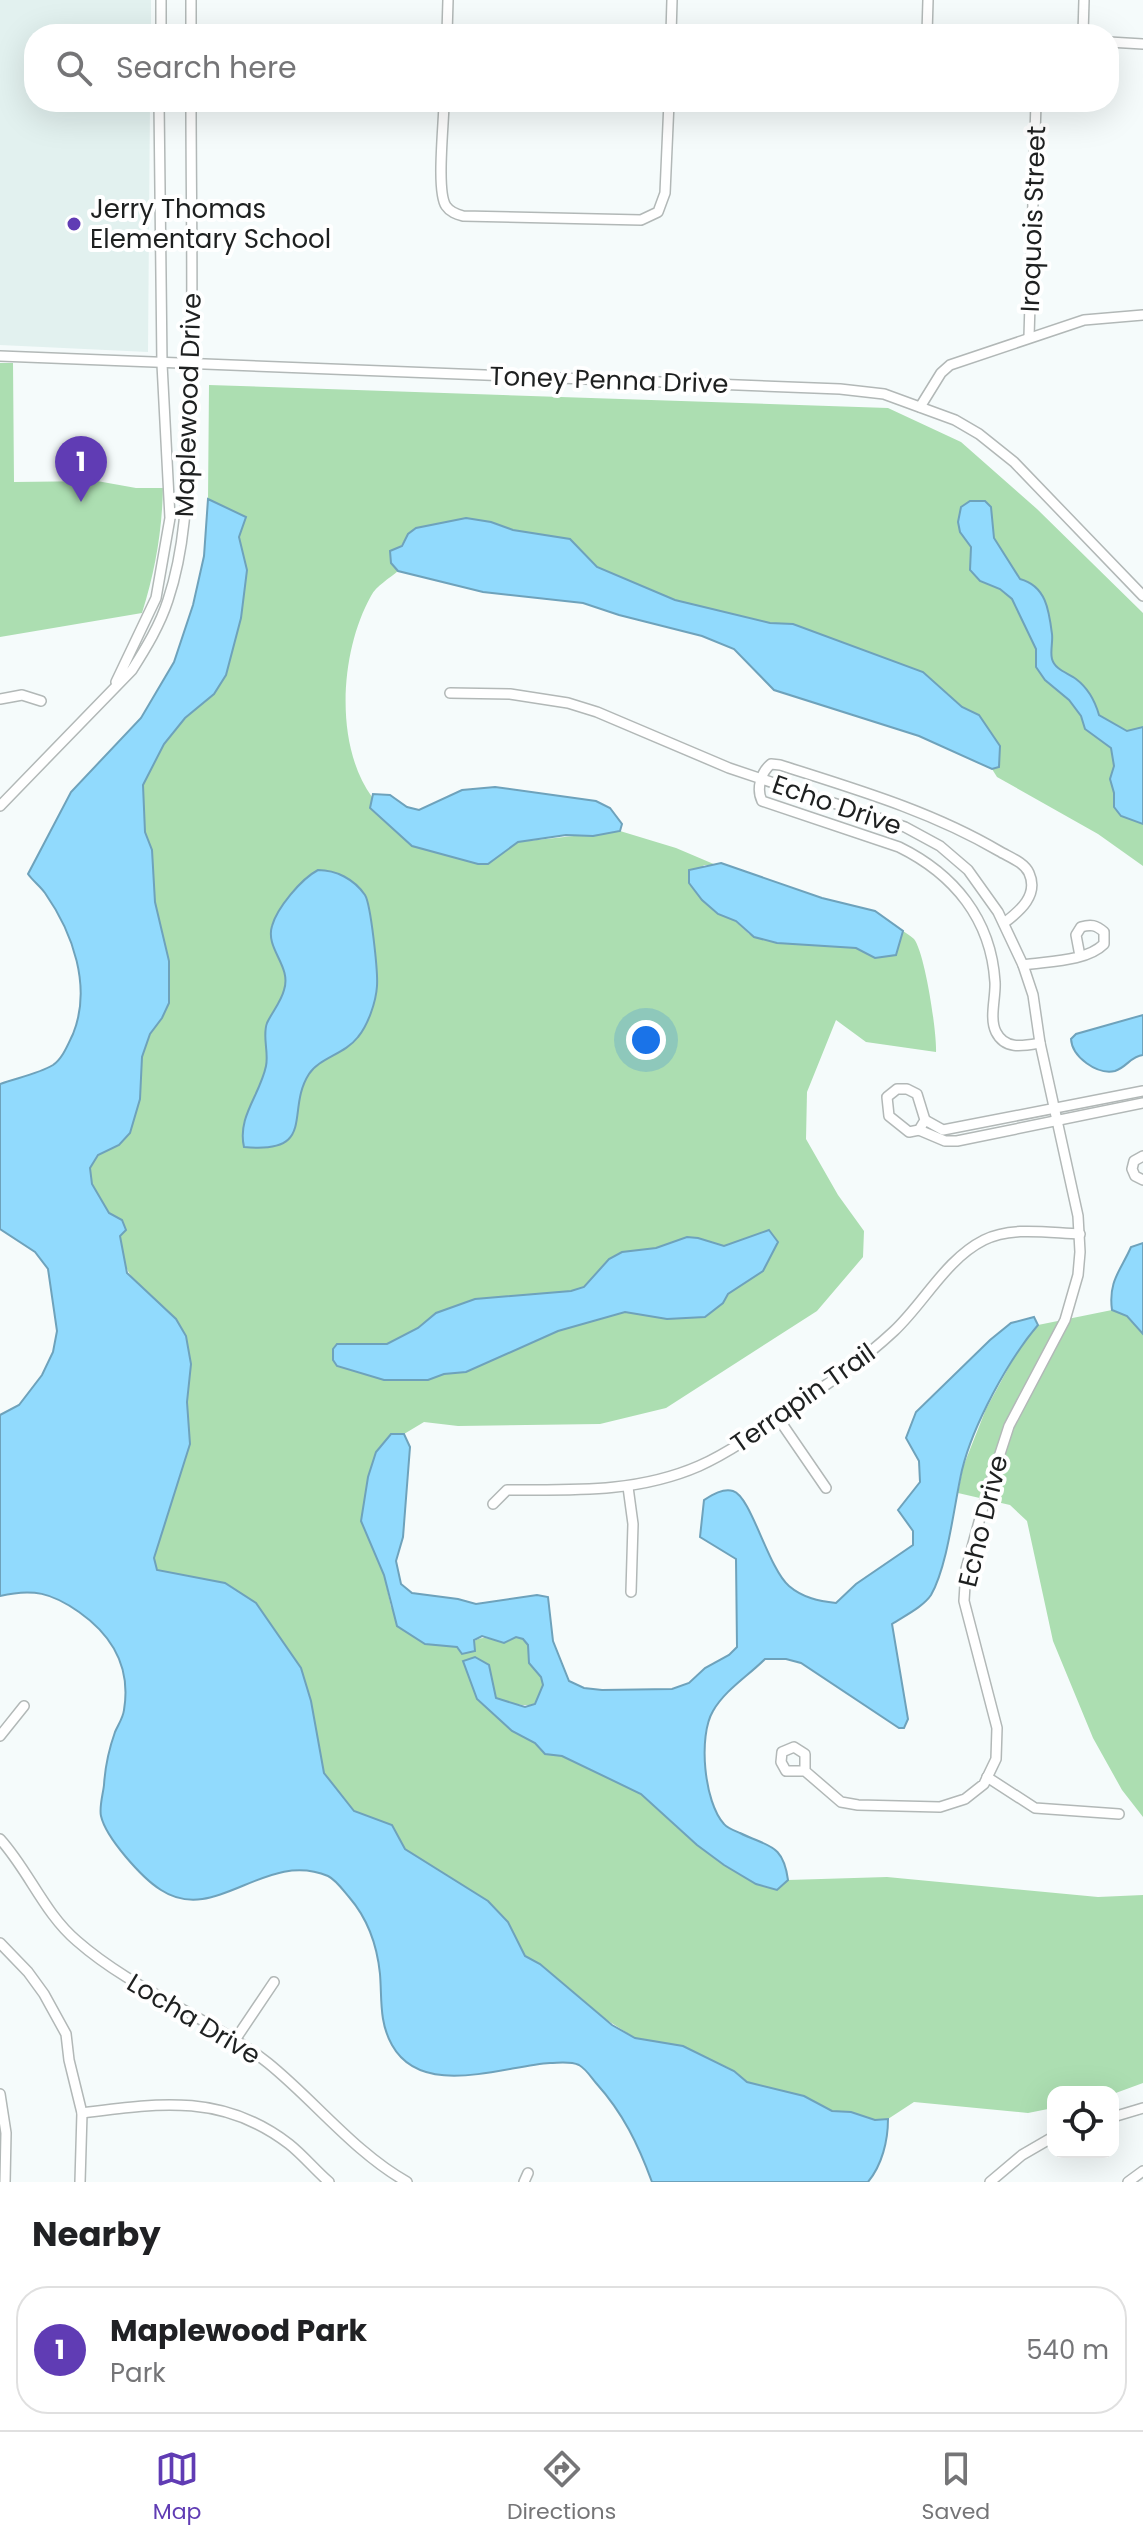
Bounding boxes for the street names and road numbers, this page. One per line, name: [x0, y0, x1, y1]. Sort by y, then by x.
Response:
street label: Iroquois Street: [1012, 125, 1054, 313]
street label: Maplewood Drive: [166, 292, 210, 518]
street label: Toney Penna Drive: [489, 358, 729, 402]
street label: Echo Drive: [768, 766, 906, 844]
street label: Terrapin Trail: [724, 1335, 882, 1461]
street label: Echo Drive: [949, 1451, 1017, 1591]
street label: Locha Drive: [120, 1965, 268, 2073]

